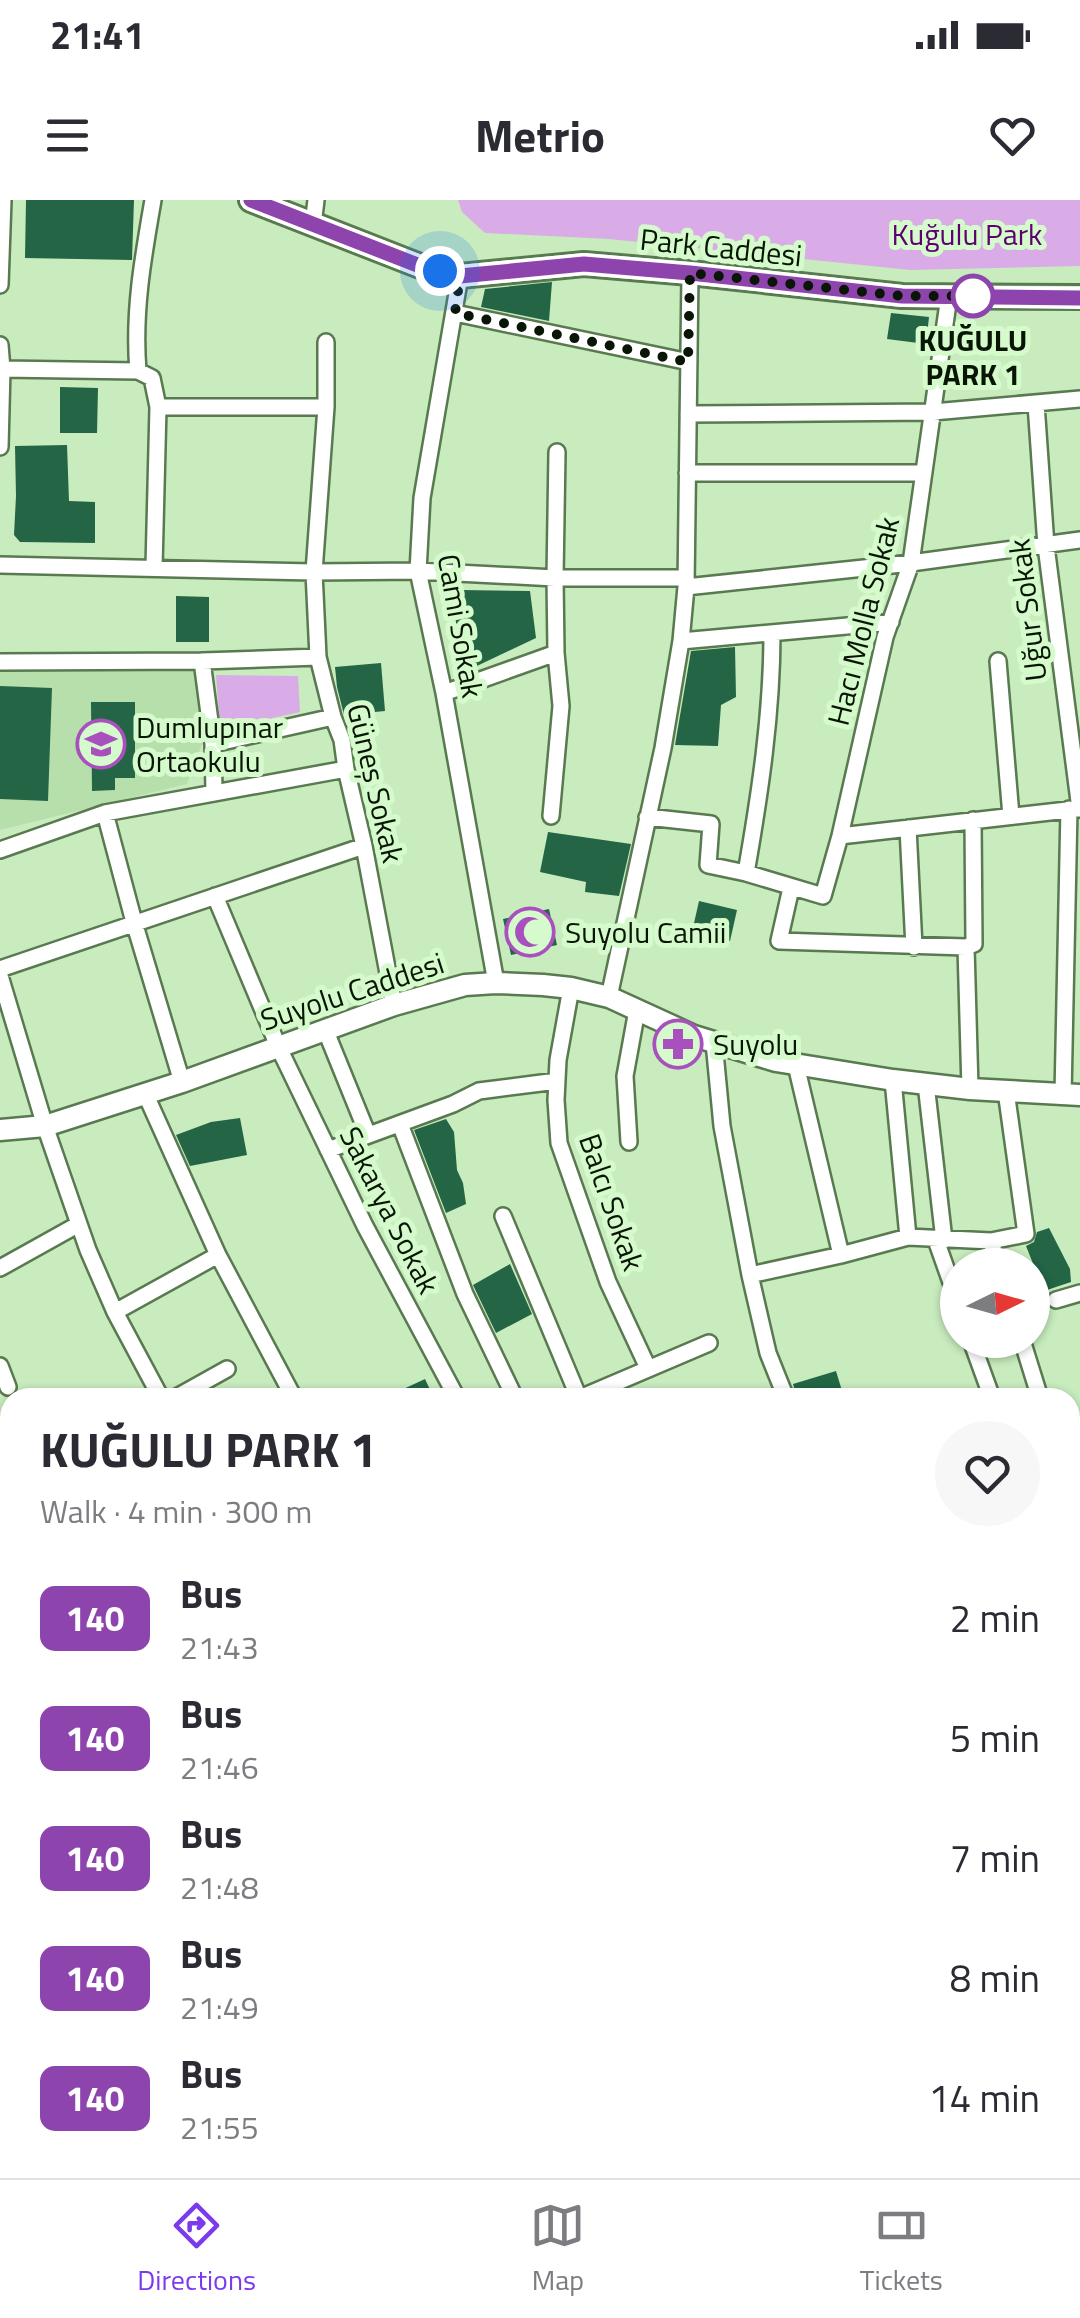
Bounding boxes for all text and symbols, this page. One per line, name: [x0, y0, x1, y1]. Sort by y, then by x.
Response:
text: 21:41: [50, 6, 145, 64]
text: Metrio: [475, 101, 605, 169]
icon: menu: [40, 108, 95, 163]
icon: heart: [985, 108, 1040, 163]
park label: Kuğulu Park: [892, 211, 1042, 257]
street label: Park Caddesi: [638, 216, 804, 278]
your location: [415, 246, 465, 296]
marker: KUĞULU PARK 1: [952, 275, 994, 317]
place label: KUĞULU PARK 1: [919, 317, 1028, 397]
street label: Hacı Molla Sokak: [815, 512, 911, 730]
street label: Uğur Sokak: [995, 536, 1059, 684]
street label: Cami Sokak: [426, 550, 496, 702]
street label: Güneş Sokak: [335, 699, 417, 867]
place label: Dumlupınar Ortaokulu: [136, 704, 283, 784]
school or university icon: Dumlupınar Ortaokulu: [75, 718, 127, 770]
mosque icon: Suyolu Camii: [504, 906, 556, 958]
place label: Suyolu Camii: [565, 909, 726, 955]
street label: Suyolu Caddesi: [254, 940, 450, 1042]
pharmacy icon: Suyolu: [652, 1018, 704, 1070]
place label: Suyolu: [713, 1021, 798, 1067]
street label: Sakarya Sokak: [328, 1118, 452, 1302]
street label: Balcı Sokak: [567, 1127, 657, 1277]
north arrow: [940, 1248, 1050, 1358]
map controls: [940, 1248, 1050, 1358]
text: KUĞULU PARK 1: [40, 1413, 377, 1486]
button: heart: [935, 1421, 1040, 1526]
text: Walk · 4 min · 300 m: [40, 1487, 312, 1535]
text: Bus: [180, 1565, 242, 1623]
text: 2 min: [950, 1589, 1040, 1647]
text: 140: [66, 1591, 124, 1645]
text: 21:43: [180, 1623, 259, 1671]
text: Bus: [180, 1685, 242, 1743]
text: 5 min: [950, 1709, 1040, 1767]
text: 140: [66, 1711, 124, 1765]
text: 21:46: [180, 1743, 259, 1791]
text: Bus: [180, 1805, 242, 1863]
text: 7 min: [950, 1829, 1040, 1887]
text: 140: [66, 1831, 124, 1885]
text: 21:48: [180, 1863, 259, 1911]
text: Bus: [180, 1925, 242, 1983]
text: 8 min: [950, 1949, 1040, 2007]
text: 140: [66, 1951, 124, 2005]
text: 21:49: [180, 1983, 259, 2031]
text: Bus: [180, 2045, 242, 2103]
text: 14 min: [929, 2069, 1040, 2127]
text: 140: [66, 2071, 124, 2125]
text: 21:55: [180, 2103, 259, 2151]
tab: Directions: [137, 2198, 256, 2301]
tab: Map: [530, 2198, 585, 2301]
tab: Tickets: [860, 2198, 943, 2301]

